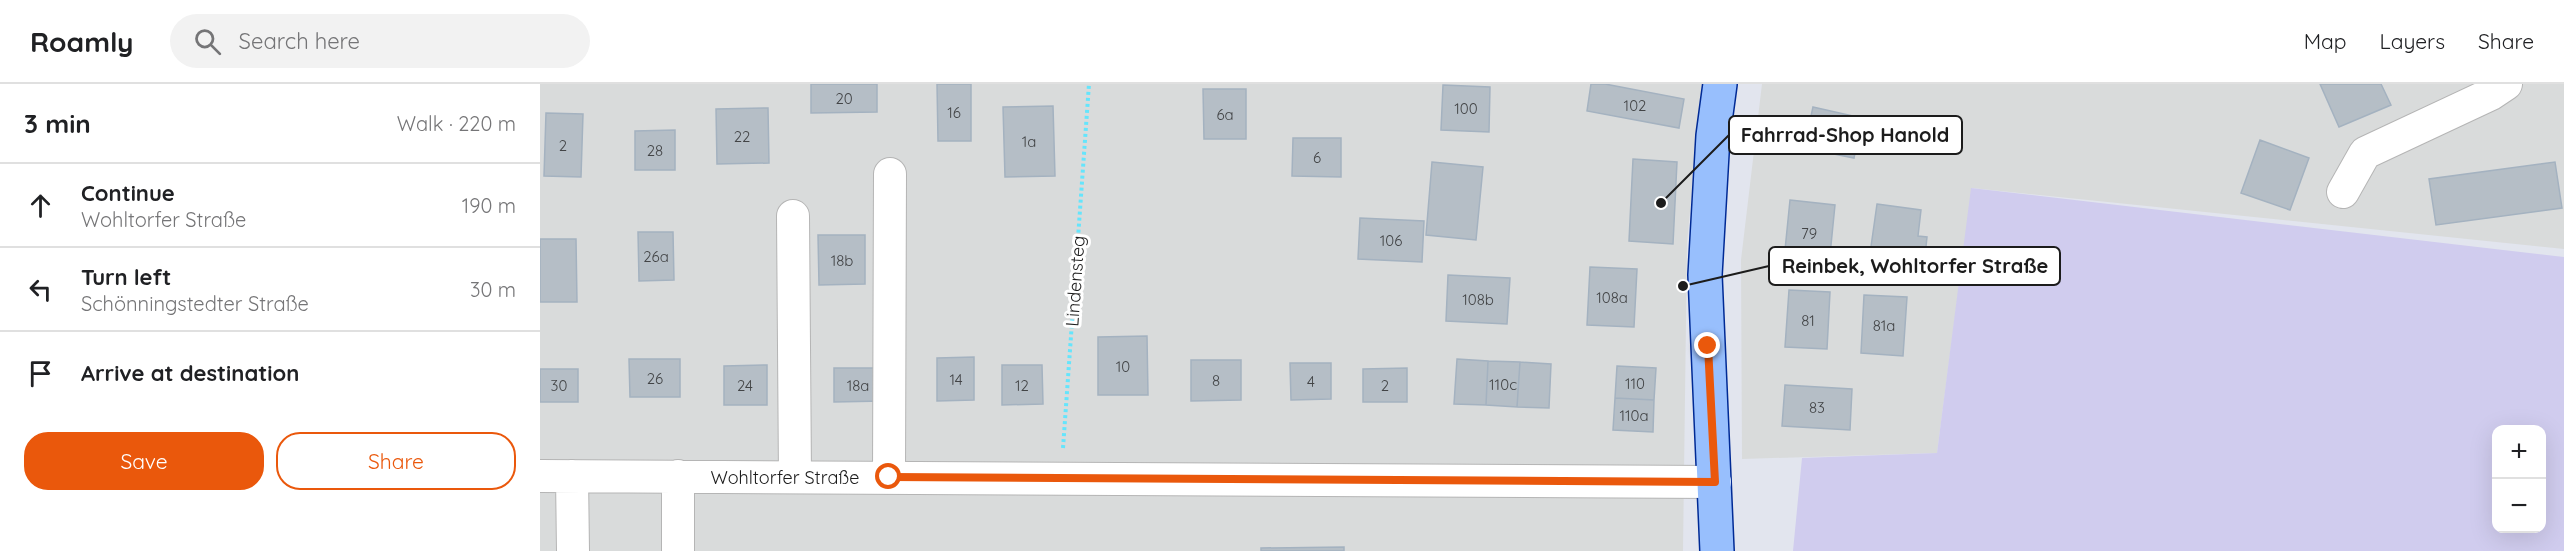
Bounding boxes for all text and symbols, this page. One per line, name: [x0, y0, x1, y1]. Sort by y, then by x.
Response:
search box: [170, 14, 590, 68]
text: Roamly: [30, 24, 134, 59]
icon: search: [191, 25, 224, 58]
text: Search here: [239, 27, 360, 55]
text: Map: [2304, 28, 2347, 54]
text: Layers: [2380, 28, 2445, 54]
text: Share: [2478, 28, 2534, 54]
house number: 20: [835, 89, 853, 108]
house number: 102: [1624, 96, 1646, 115]
house number: 100: [1454, 99, 1478, 118]
house number: 16: [947, 103, 961, 122]
house number: 6a: [1216, 105, 1234, 124]
text: 3 min: [24, 107, 91, 140]
text: Walk · 220 m: [397, 111, 516, 136]
callout: Fahrrad-Shop Hanold: [1729, 116, 1962, 154]
text: Fahrrad-Shop Hanold: [1741, 122, 1949, 147]
house number: 22: [734, 127, 750, 146]
house number: 1a: [1022, 132, 1036, 151]
house number: 2: [559, 136, 567, 155]
house number: 28: [647, 141, 663, 160]
house number: 6: [1313, 148, 1321, 167]
text: Continue: [81, 179, 175, 207]
icon: ahead: [24, 189, 57, 222]
text: 190 m: [462, 193, 516, 218]
text: Wohltorfer Straße: [81, 207, 246, 232]
house number: 79: [1801, 224, 1817, 243]
house number: 106: [1380, 231, 1402, 250]
street label: Lindensteg: [1060, 235, 1090, 327]
house number: 26a: [643, 247, 669, 266]
callout: Reinbek, Wohltorfer Straße: [1769, 247, 2060, 285]
house number: 18b: [831, 251, 853, 270]
text: Reinbek, Wohltorfer Straße: [1782, 253, 2048, 278]
text: Turn left: [81, 263, 171, 291]
icon: left: [24, 273, 57, 306]
text: 30 m: [470, 277, 516, 302]
house number: 108a: [1596, 288, 1628, 307]
house number: 108b: [1462, 290, 1494, 309]
text: Schönningstedter Straße: [81, 291, 309, 316]
house number: 81: [1801, 311, 1815, 330]
house number: 81a: [1873, 316, 1895, 335]
route end: [1694, 332, 1720, 358]
icon: arrive: [24, 357, 57, 390]
house number: 10: [1116, 357, 1130, 376]
text: Arrive at destination: [81, 359, 299, 387]
house number: 26: [647, 369, 663, 388]
house number: 14: [949, 370, 963, 389]
house number: 8: [1212, 371, 1220, 390]
house number: 4: [1307, 372, 1315, 391]
house number: 110: [1625, 374, 1645, 393]
house number: 110c: [1489, 375, 1517, 394]
house number: 30: [551, 376, 567, 395]
house number: 24: [737, 376, 753, 395]
house number: 18a: [847, 376, 869, 395]
house number: 12: [1015, 376, 1029, 395]
house number: 2: [1381, 376, 1389, 395]
house number: 83: [1809, 398, 1825, 417]
house number: 110a: [1619, 406, 1649, 425]
map controls: [2492, 425, 2546, 533]
button: +: [2492, 425, 2546, 479]
button: Save: [24, 432, 264, 490]
button: Share: [276, 432, 516, 490]
route start: [875, 463, 901, 489]
street label: Wohltorfer Straße: [711, 466, 859, 489]
button: −: [2492, 479, 2546, 533]

